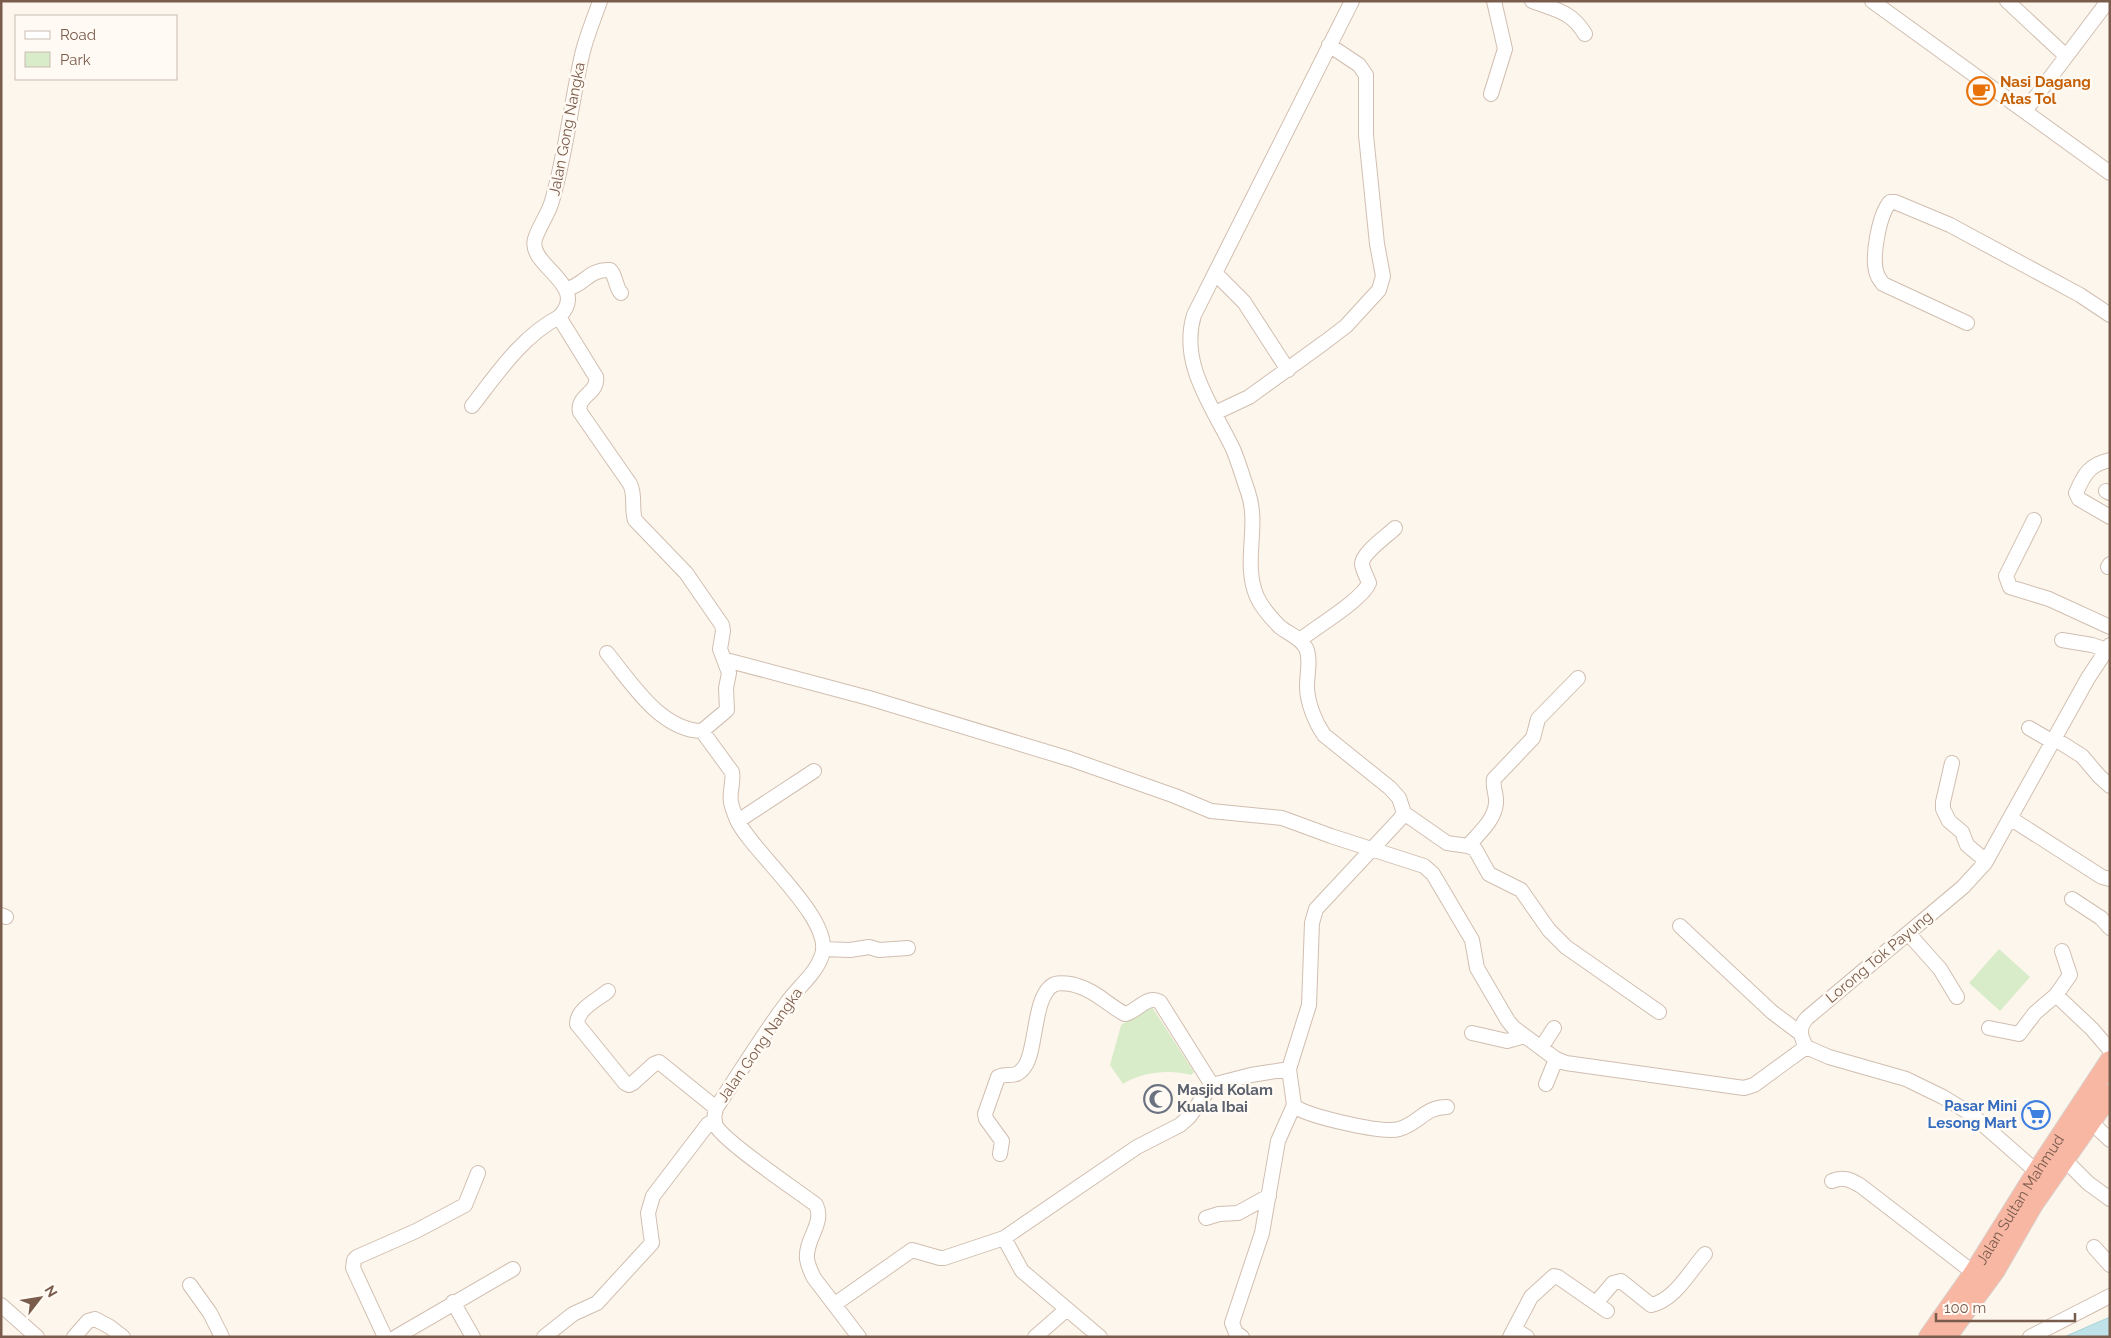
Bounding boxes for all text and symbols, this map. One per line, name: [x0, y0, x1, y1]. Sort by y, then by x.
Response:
legend: [15, 15, 178, 80]
text: Road: [60, 26, 96, 44]
text: Park: [60, 51, 91, 69]
street label: Jalan Gong Nangka: [545, 61, 589, 197]
place label: Nasi Dagang Atas Tol: [2000, 73, 2091, 108]
cafe icon: Nasi Dagang Atas Tol: [1966, 76, 1996, 106]
street label: Lorong Tok Payung: [1822, 907, 1936, 1007]
street label: Jalan Gong Nangka: [714, 984, 806, 1106]
place label: Masjid Kolam Kuala Ibai: [1177, 1081, 1273, 1116]
mosque icon: Masjid Kolam Kuala Ibai: [1143, 1084, 1173, 1114]
place label: Pasar Mini Lesong Mart: [1928, 1097, 2017, 1132]
supermarket icon: Pasar Mini Lesong Mart: [2021, 1100, 2051, 1130]
street label: Jalan Sultan Mahmud: [1973, 1131, 2068, 1268]
north arrow: [15, 1273, 65, 1323]
text: N: [42, 1283, 61, 1300]
scale bar: [1936, 1290, 2075, 1322]
text: 100 m: [1944, 1299, 1986, 1317]

